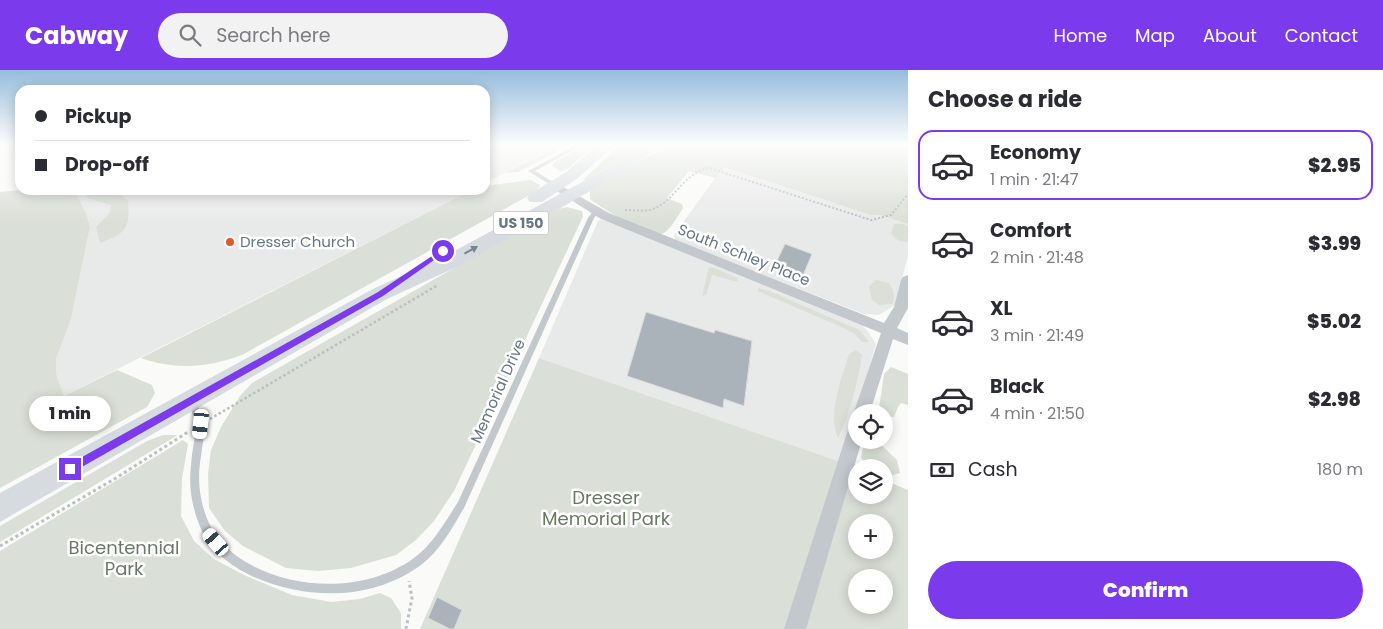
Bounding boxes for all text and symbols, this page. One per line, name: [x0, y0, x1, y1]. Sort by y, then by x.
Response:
search box: [158, 13, 508, 58]
text: Cabway: [25, 19, 128, 52]
icon: search: [176, 21, 204, 49]
text: Search here: [216, 22, 331, 49]
text: Home: [1053, 23, 1107, 48]
text: Map: [1135, 23, 1175, 48]
text: About: [1203, 23, 1257, 48]
text: Contact: [1285, 23, 1358, 48]
text: Choose a ride: [928, 84, 1082, 115]
text: Pickup: [65, 103, 131, 130]
text: Economy: [990, 139, 1081, 166]
icon: car: [930, 143, 975, 188]
text: Drop-off: [65, 151, 149, 178]
text: $2.95: [1308, 152, 1361, 179]
text: 1 min · 21:47: [990, 168, 1079, 191]
road number: US 150: [494, 212, 548, 234]
text: Comfort: [990, 217, 1072, 244]
street label: South Schley Place: [675, 218, 813, 291]
icon: car: [930, 221, 975, 266]
text: $3.99: [1308, 230, 1361, 257]
place label: Dresser Church: [240, 231, 355, 252]
marker: Dresser Church: [224, 236, 236, 248]
route start: [432, 240, 454, 262]
one-way arrow: [464, 246, 479, 254]
text: 2 min · 21:48: [990, 246, 1084, 269]
text: XL: [990, 295, 1013, 322]
icon: car: [930, 299, 975, 344]
text: $5.02: [1307, 308, 1361, 335]
text: 3 min · 21:49: [990, 324, 1084, 347]
street label: Memorial Drive: [465, 335, 530, 446]
text: Black: [990, 373, 1044, 400]
icon: car: [930, 377, 975, 422]
text: $2.98: [1308, 386, 1361, 413]
callout: 1 min: [29, 396, 111, 432]
text: 1 min: [49, 402, 91, 425]
text: 4 min · 21:50: [990, 402, 1085, 425]
map controls: [848, 404, 893, 614]
button: locate: [848, 404, 893, 449]
car: [191, 408, 210, 440]
icon: cash: [928, 456, 956, 484]
text: Cash: [968, 456, 1018, 483]
route end: [59, 458, 81, 480]
text: 180 m: [1317, 458, 1363, 481]
button: layers: [848, 459, 893, 504]
park label: Dresser Memorial Park: [542, 485, 671, 531]
button: +: [848, 514, 893, 559]
car: [200, 526, 231, 558]
park label: Bicentennial Park: [69, 535, 179, 581]
button: Confirm: [928, 561, 1363, 619]
button: −: [848, 569, 893, 614]

